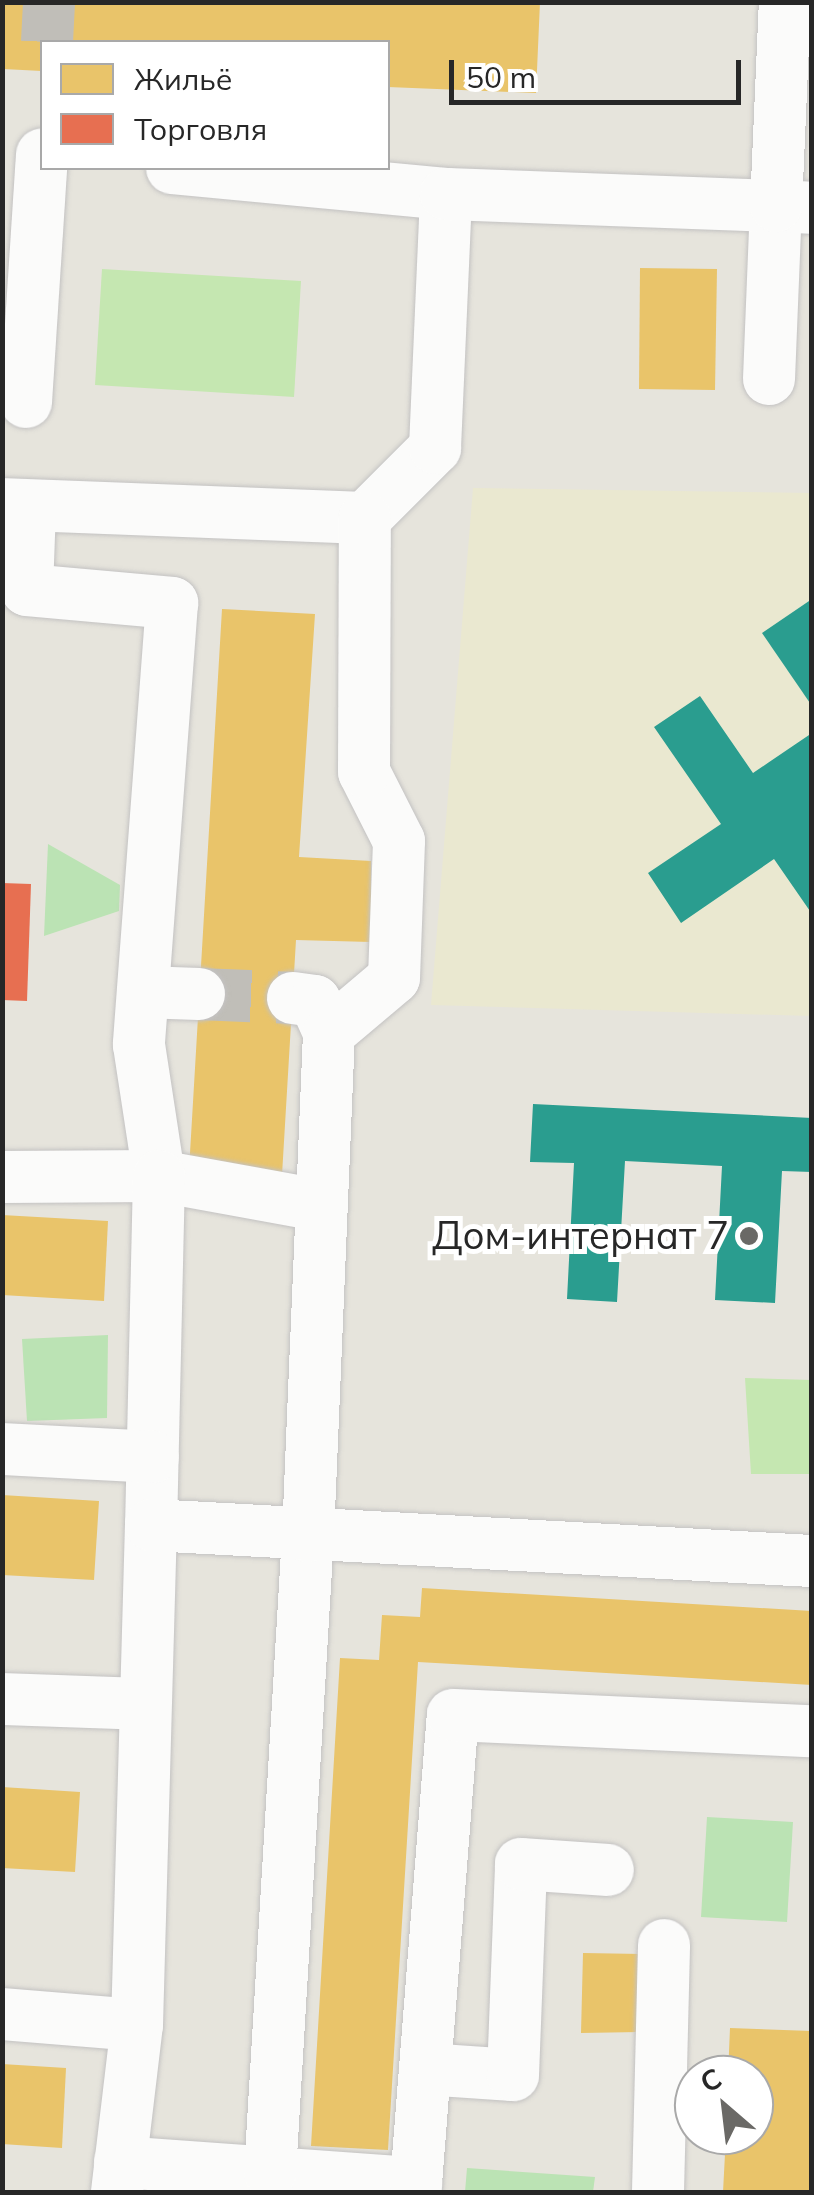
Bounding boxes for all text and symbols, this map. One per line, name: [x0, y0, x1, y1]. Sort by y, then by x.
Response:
legend: [40, 40, 390, 170]
scale bar: [454, 40, 746, 102]
text: 50 m: [466, 58, 536, 96]
text: Жильё: [134, 60, 232, 98]
text: Торговля: [134, 110, 267, 148]
place label: Дом-интернат 7: [432, 1213, 729, 1259]
marker: Дом-интернат 7: [738, 1225, 760, 1247]
north arrow: [674, 2055, 774, 2155]
text: С: [694, 2060, 727, 2100]

